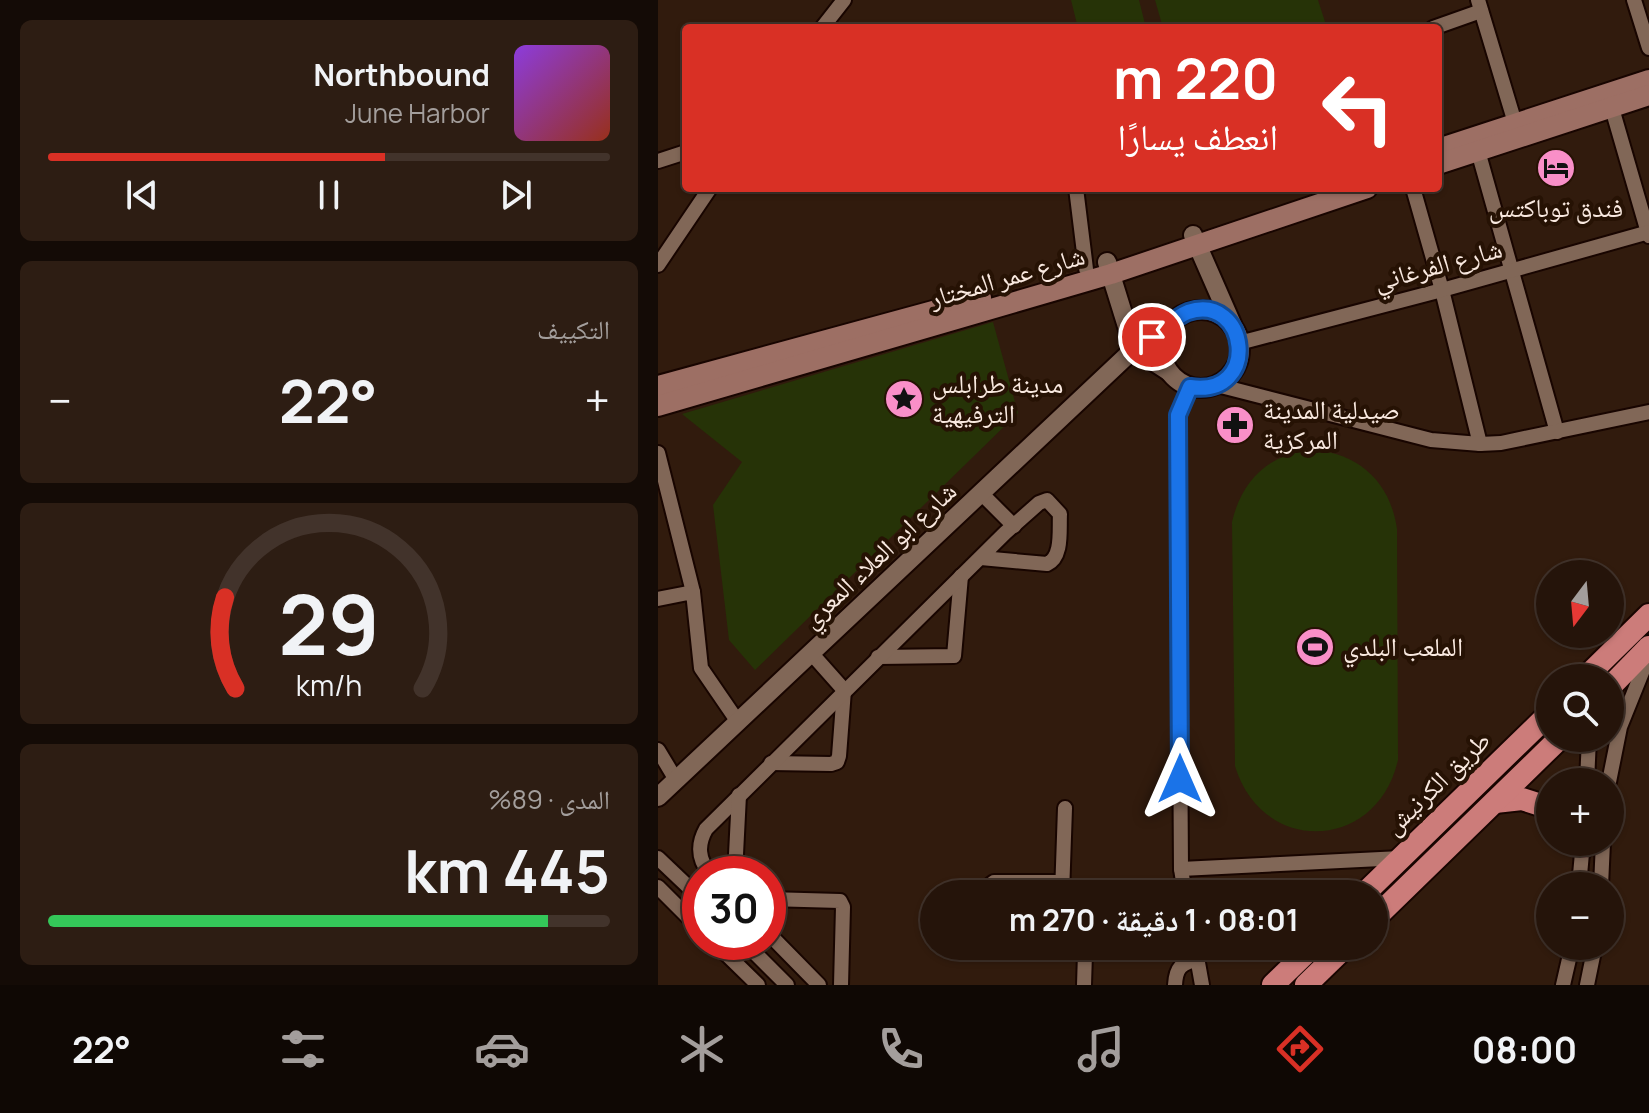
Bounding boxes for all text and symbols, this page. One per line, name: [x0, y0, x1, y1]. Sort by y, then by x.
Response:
text: 220 m: [1113, 39, 1278, 116]
text: Northbound: [313, 54, 490, 95]
icon: left: [1306, 56, 1410, 160]
text: June Harbor: [345, 95, 490, 131]
text: انعطف يسارًا: [1118, 112, 1278, 161]
hotel icon: فندق توباكتس: [1535, 147, 1577, 189]
icon: previous: [120, 173, 164, 217]
icon: pause: [307, 173, 351, 217]
icon: next: [494, 173, 538, 217]
place label: فندق توباكتس: [1489, 189, 1623, 225]
street label: شارع الفرغاني: [1370, 230, 1507, 302]
street label: شارع عمر المختار: [924, 237, 1089, 316]
pin: [1118, 303, 1186, 371]
text: التكييف: [537, 311, 610, 347]
icon: arrive: [1130, 315, 1174, 359]
text: 22°: [279, 359, 377, 441]
place label: مدينة طرابلس الترفيهية: [932, 365, 1063, 431]
text: −: [48, 370, 72, 430]
text: +: [585, 370, 610, 430]
place icon: مدينة طرابلس الترفيهية: [883, 378, 925, 420]
place label: صيدلية المدينة المركزية: [1263, 391, 1400, 457]
pharmacy icon: صيدلية المدينة المركزية: [1214, 404, 1256, 446]
street label: شارع ابو العلاء المعري: [793, 473, 966, 638]
north arrow: [1536, 560, 1624, 648]
map controls: [1536, 560, 1624, 960]
text: 29: [278, 566, 380, 680]
sports icon: الملعب البلدي: [1294, 626, 1336, 668]
place label: الملعب البلدي: [1343, 628, 1463, 668]
button: search: [1536, 664, 1624, 752]
text: km/h: [296, 666, 362, 705]
street label: طريق الكرنيش: [1375, 722, 1498, 842]
position arrow: [1138, 737, 1222, 821]
button: +: [1536, 768, 1624, 856]
text: المدى · 89%: [488, 781, 610, 817]
text: 445 km: [404, 829, 610, 911]
speed limit sign: 30: [682, 856, 786, 960]
button: −: [1536, 872, 1624, 960]
text: 08:01 · 1 دقيقة · 270 m: [1009, 899, 1299, 940]
icon: filters: [275, 1021, 331, 1077]
icon: car: [474, 1021, 530, 1077]
icon: climate: [674, 1021, 730, 1077]
icon: phone: [873, 1021, 929, 1077]
icon: music: [1073, 1021, 1129, 1077]
icon: directions: [1272, 1021, 1328, 1077]
text: 22°: [72, 1025, 131, 1074]
text: 08:00: [1472, 1025, 1577, 1074]

